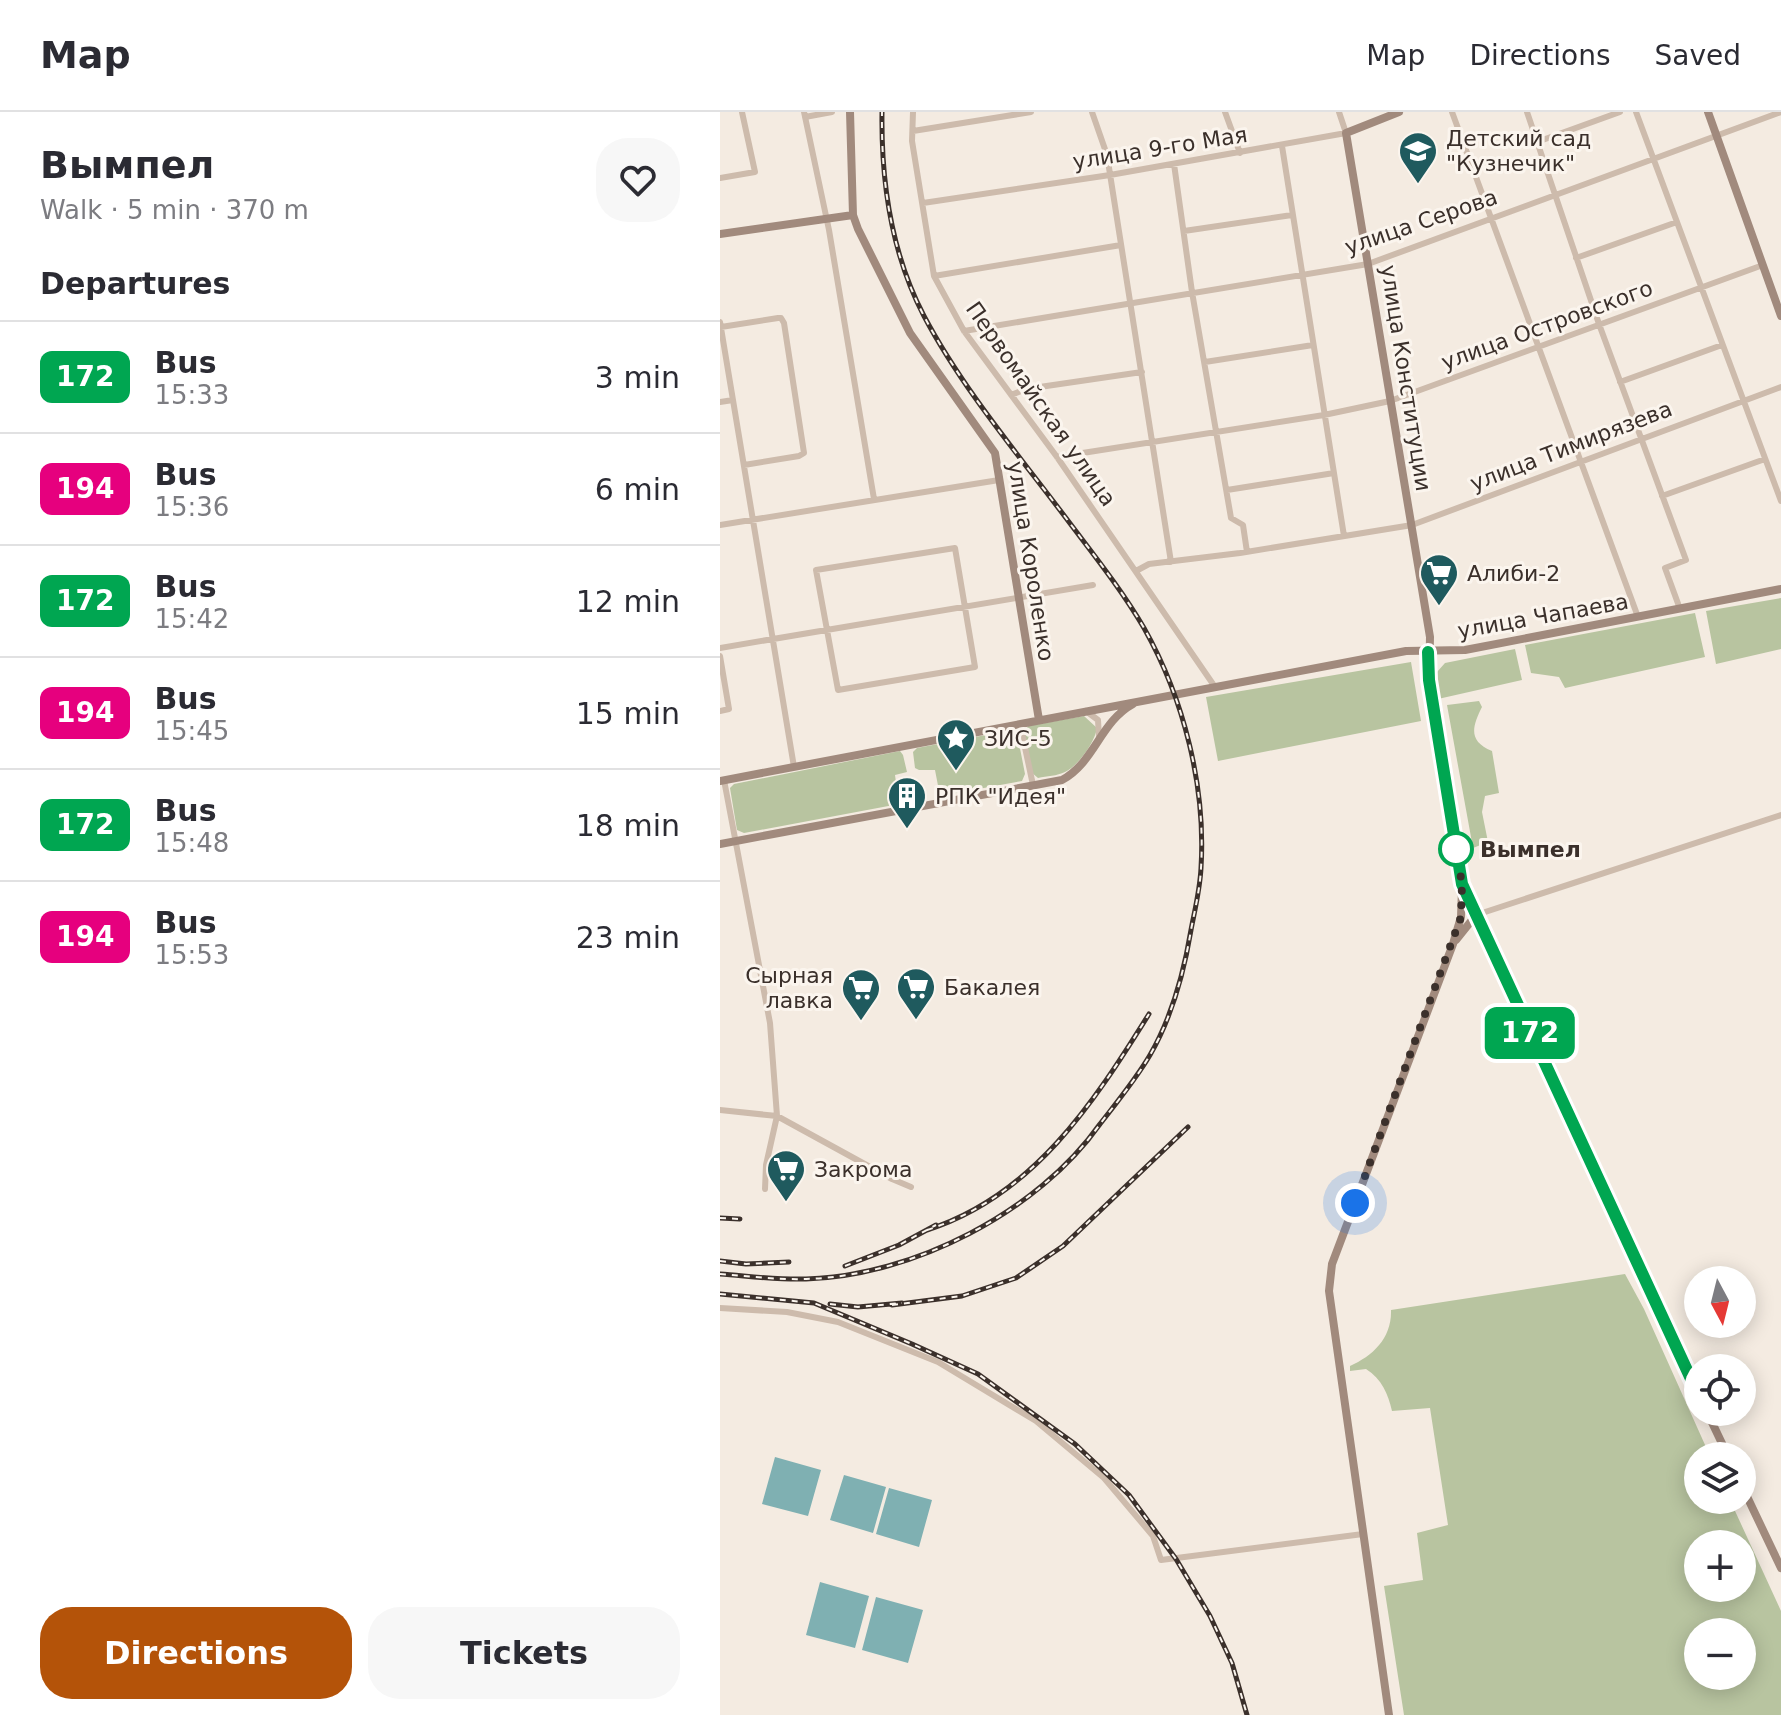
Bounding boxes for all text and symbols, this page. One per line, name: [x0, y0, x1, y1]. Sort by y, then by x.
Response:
text: Map: [40, 33, 131, 77]
text: Map: [1366, 39, 1425, 72]
text: Directions: [1469, 39, 1610, 72]
text: Saved: [1654, 39, 1741, 72]
street label: улица 9-го Мая: [1071, 122, 1249, 174]
place label: Детский сад "Кузнечик": [1446, 126, 1591, 176]
school or university icon: Детский сад "Кузнечик": [1397, 130, 1439, 185]
button: heart: [596, 138, 680, 222]
text: Вымпел: [40, 143, 214, 187]
street label: улица Серова: [1341, 184, 1501, 260]
text: Walk · 5 min · 370 m: [40, 195, 309, 225]
street label: улица Конституции: [1376, 263, 1436, 493]
text: Departures: [40, 266, 230, 301]
street label: улица Островского: [1438, 275, 1656, 375]
street label: Первомайская улица: [961, 297, 1121, 511]
text: Bus: [154, 345, 217, 380]
text: 172: [56, 360, 114, 393]
text: 3 min: [595, 360, 680, 395]
text: 15:33: [154, 380, 229, 410]
street label: улица Тимирязева: [1466, 396, 1676, 496]
text: Bus: [154, 457, 217, 492]
street label: улица Короленко: [1003, 459, 1059, 663]
text: 194: [56, 472, 114, 505]
text: 6 min: [595, 472, 680, 507]
text: 15:36: [154, 492, 229, 522]
supermarket icon: Алиби-2: [1418, 552, 1460, 607]
place label: Алиби-2: [1467, 561, 1560, 586]
text: Bus: [154, 569, 217, 604]
text: 172: [56, 584, 114, 617]
text: 12 min: [576, 584, 680, 619]
street label: улица Чапаева: [1456, 589, 1630, 643]
text: 15:42: [154, 604, 229, 634]
text: Bus: [154, 681, 217, 716]
text: 194: [56, 696, 114, 729]
text: 15 min: [576, 696, 680, 731]
text: 15:45: [154, 716, 229, 746]
place icon: ЗИС-5: [935, 717, 977, 772]
place label: ЗИС-5: [984, 726, 1052, 751]
building icon: РПК "Идея": [886, 775, 928, 830]
place label: РПК "Идея": [935, 784, 1066, 809]
text: Bus: [154, 793, 217, 828]
text: 172: [56, 808, 114, 841]
text: 18 min: [576, 808, 680, 843]
text: 15:48: [154, 828, 229, 858]
marker: Вымпел: [1439, 832, 1473, 866]
place label: Вымпел: [1480, 837, 1581, 862]
text: Bus: [154, 905, 217, 940]
text: 194: [56, 920, 114, 953]
text: 23 min: [576, 920, 680, 955]
text: 15:53: [154, 940, 229, 970]
place label: Сырная лавка: [745, 963, 833, 1013]
supermarket icon: Бакалея: [895, 966, 937, 1021]
supermarket icon: Сырная лавка: [840, 967, 882, 1022]
place label: Бакалея: [944, 975, 1040, 1000]
line badge: 172: [1484, 1007, 1576, 1059]
text: 172: [1501, 1016, 1559, 1049]
supermarket icon: Закрома: [765, 1148, 807, 1203]
place label: Закрома: [814, 1157, 912, 1182]
your location: [1335, 1183, 1375, 1223]
north arrow: [1684, 1266, 1756, 1338]
map controls: [1684, 1266, 1756, 1690]
button: locate: [1684, 1354, 1756, 1426]
button: layers: [1684, 1442, 1756, 1514]
button: +: [1684, 1530, 1756, 1602]
button: Directions: [40, 1607, 352, 1699]
button: Tickets: [368, 1607, 680, 1699]
button: −: [1684, 1618, 1756, 1690]

